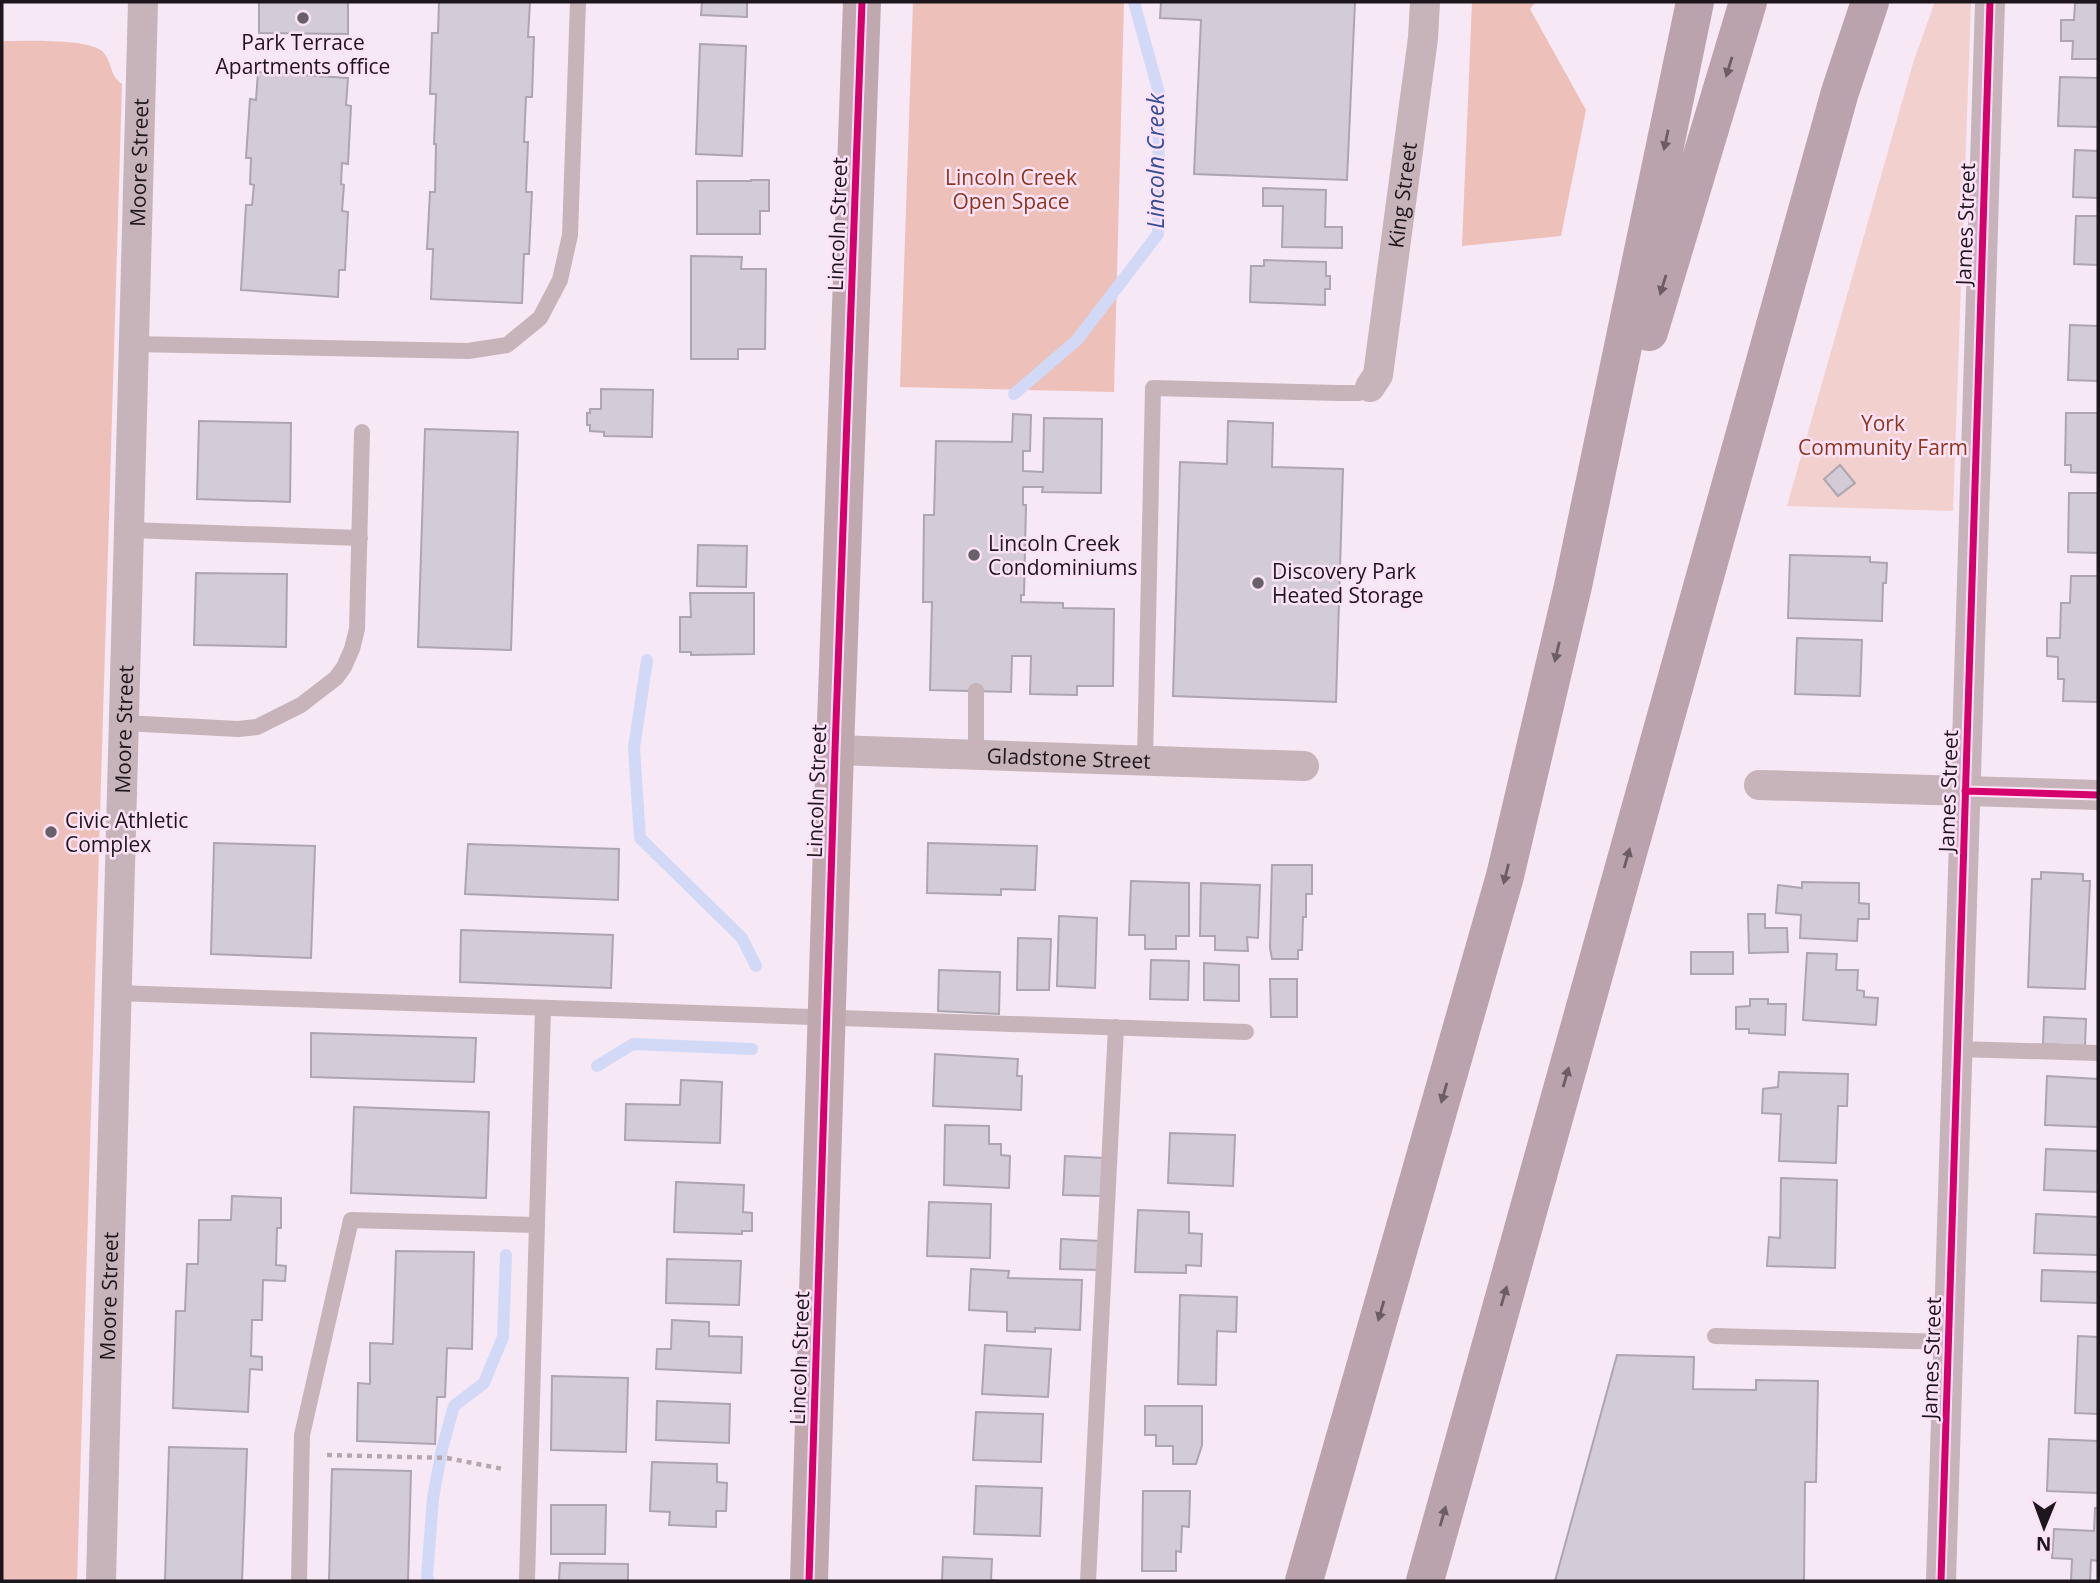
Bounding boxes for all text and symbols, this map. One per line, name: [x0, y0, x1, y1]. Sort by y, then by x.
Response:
marker: Park Terrace Apartments office: [295, 10, 311, 26]
place label: Park Terrace Apartments office: [216, 28, 390, 80]
one-way arrow: [1723, 57, 1733, 78]
water label: Lincoln Creek: [1139, 93, 1171, 229]
street label: Moore Street: [123, 98, 154, 227]
one-way arrow: [1661, 129, 1672, 151]
street label: King Street: [1381, 140, 1423, 250]
street label: Lincoln Street: [821, 156, 853, 292]
street label: James Street: [1949, 162, 1981, 288]
park label: Lincoln Creek Open Space: [945, 163, 1077, 215]
one-way arrow: [1658, 275, 1668, 296]
park label: York Community Farm: [1798, 409, 1968, 461]
place label: Lincoln Creek Condominiums: [988, 529, 1137, 581]
marker: Lincoln Creek Condominiums: [966, 547, 982, 563]
place label: Discovery Park Heated Storage: [1272, 557, 1424, 609]
marker: Discovery Park Heated Storage: [1250, 575, 1266, 591]
one-way arrow: [1551, 641, 1562, 663]
street label: Moore Street: [108, 665, 139, 794]
street label: Lincoln Street: [800, 723, 832, 859]
street label: James Street: [1932, 729, 1964, 855]
street label: Gladstone Street: [986, 741, 1151, 775]
place label: Civic Athletic Complex: [65, 806, 188, 858]
marker: Civic Athletic Complex: [43, 824, 59, 840]
one-way arrow: [1622, 847, 1632, 868]
one-way arrow: [1500, 863, 1511, 885]
one-way arrow: [1561, 1066, 1571, 1087]
one-way arrow: [1438, 1082, 1448, 1103]
street label: Moore Street: [93, 1231, 124, 1361]
one-way arrow: [1500, 1286, 1510, 1307]
street label: Lincoln Street: [783, 1290, 815, 1426]
street label: James Street: [1915, 1296, 1947, 1422]
one-way arrow: [1375, 1301, 1386, 1323]
north arrow: [2009, 1492, 2079, 1562]
one-way arrow: [1439, 1505, 1449, 1526]
text: N: [2036, 1531, 2052, 1557]

